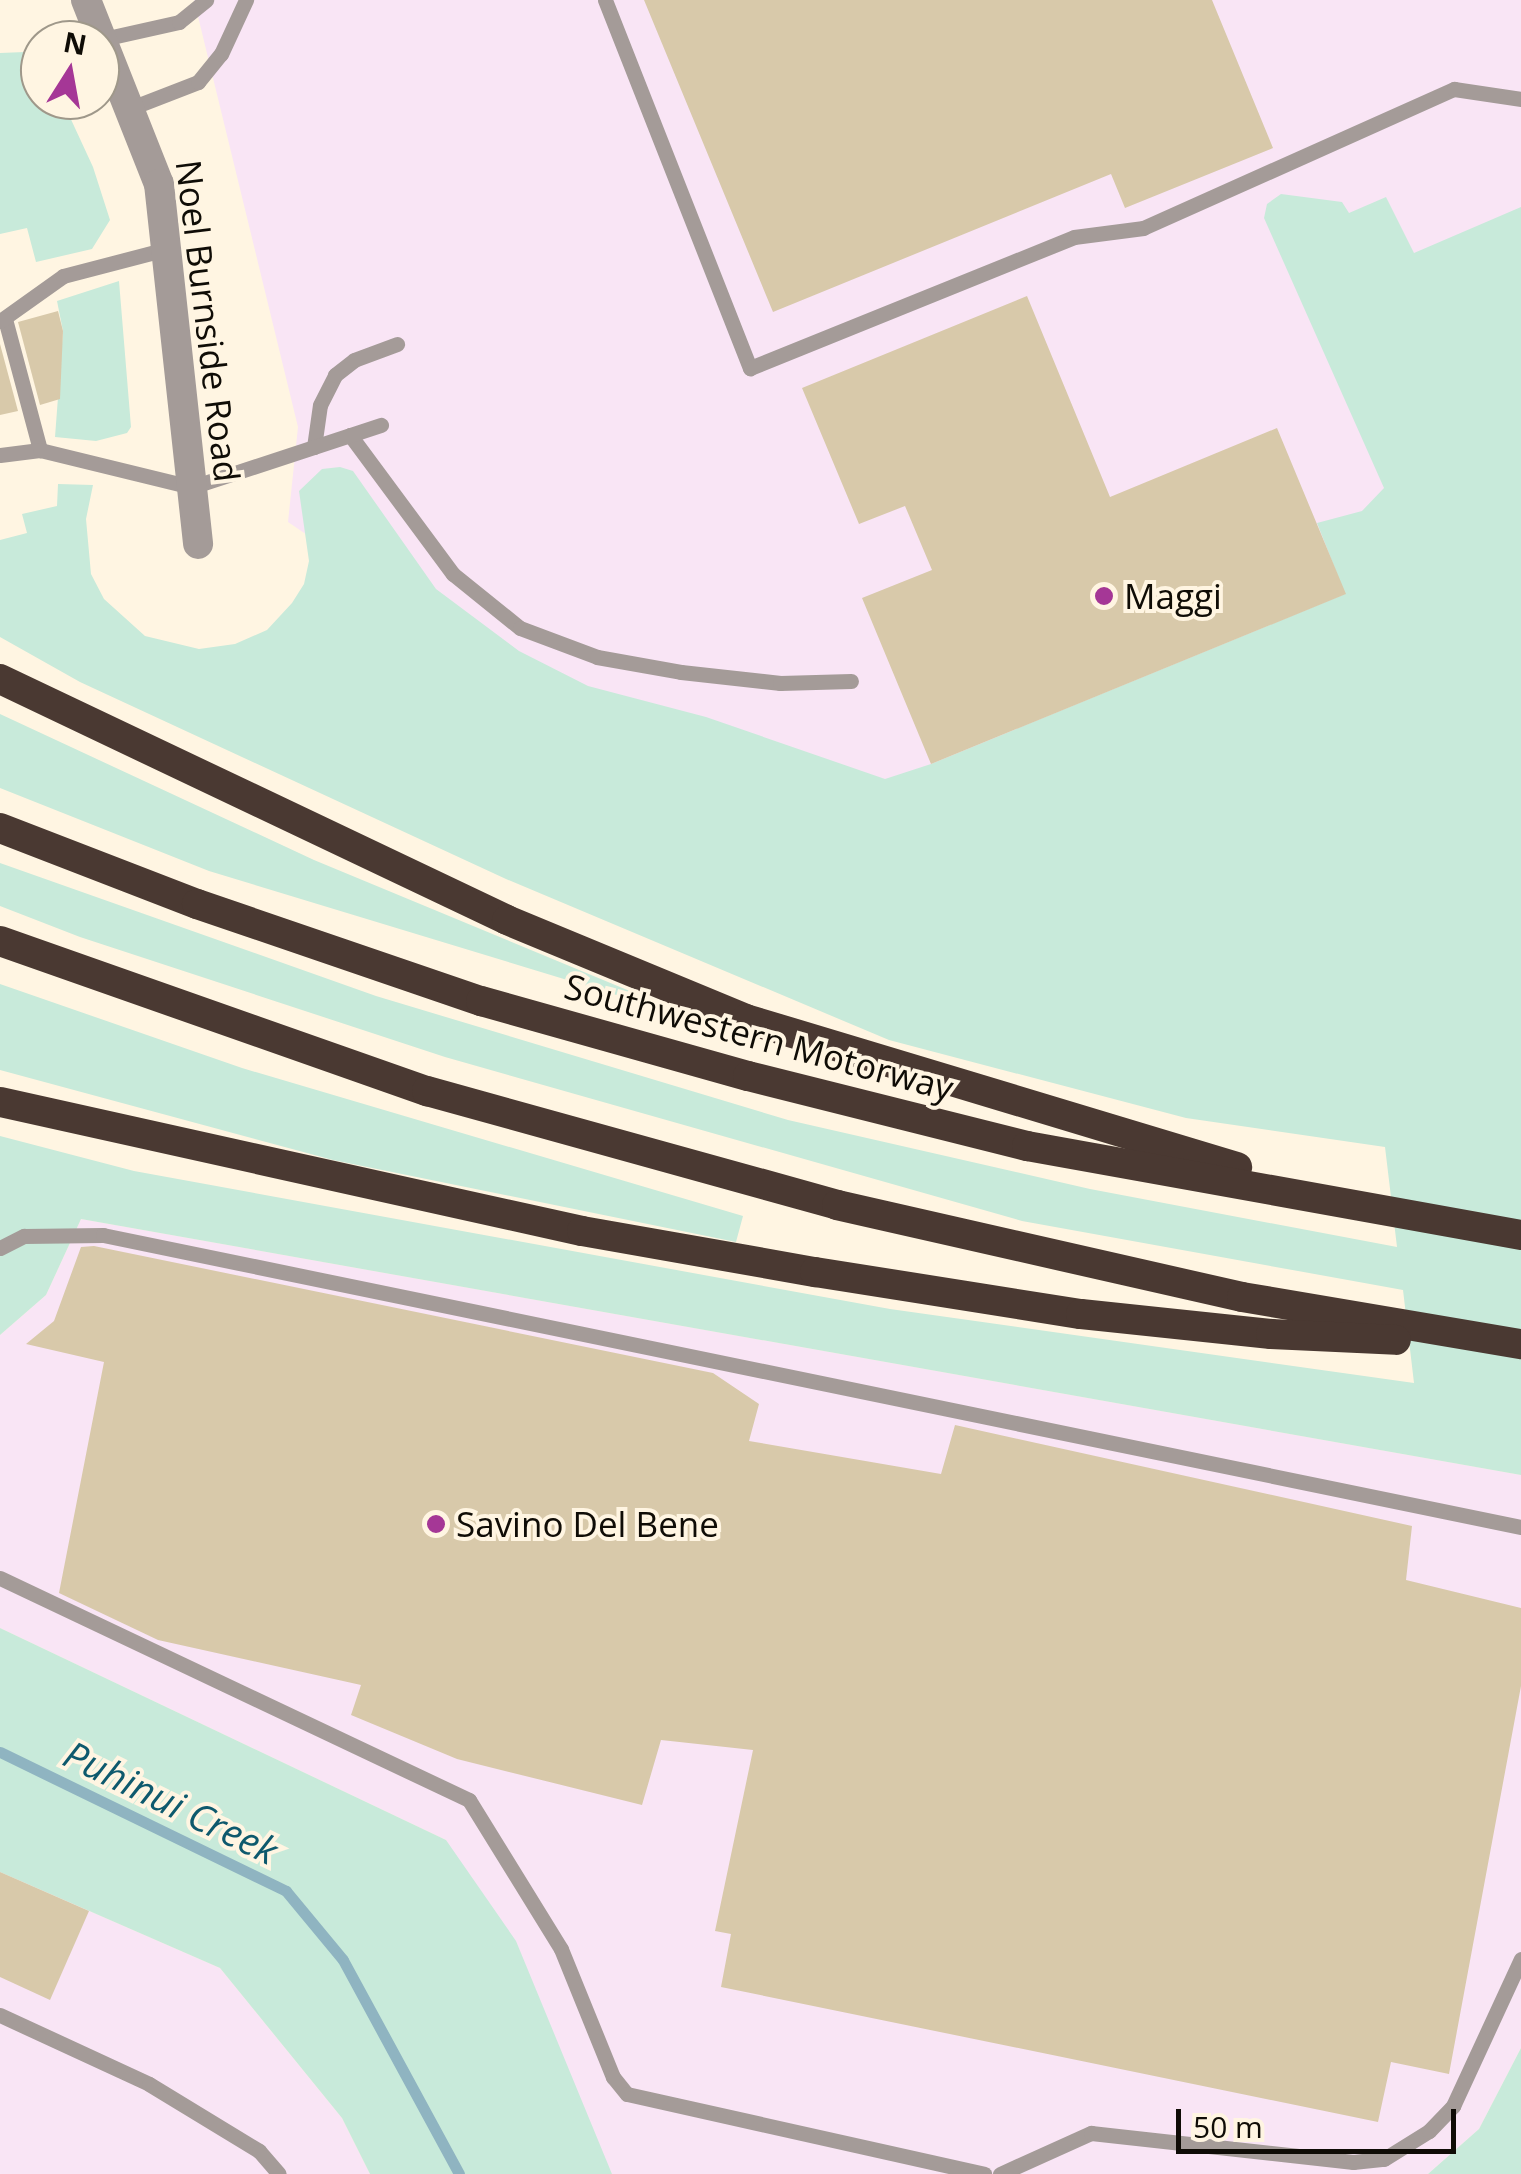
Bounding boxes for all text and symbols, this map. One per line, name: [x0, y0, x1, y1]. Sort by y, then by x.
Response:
north arrow: [20, 20, 120, 120]
text: N: [61, 22, 90, 63]
street label: Noel Burnside Road: [167, 158, 249, 484]
place label: Maggi: [1124, 575, 1222, 617]
marker: Maggi: [1093, 585, 1115, 607]
street label: Southwestern Motorway: [560, 965, 958, 1109]
place label: Savino Del Bene: [456, 1503, 719, 1545]
marker: Savino Del Bene: [425, 1513, 447, 1535]
water label: Puhinui Creek: [57, 1731, 285, 1873]
scale bar: [1181, 2089, 1461, 2151]
text: 50 m: [1193, 2106, 1263, 2147]

